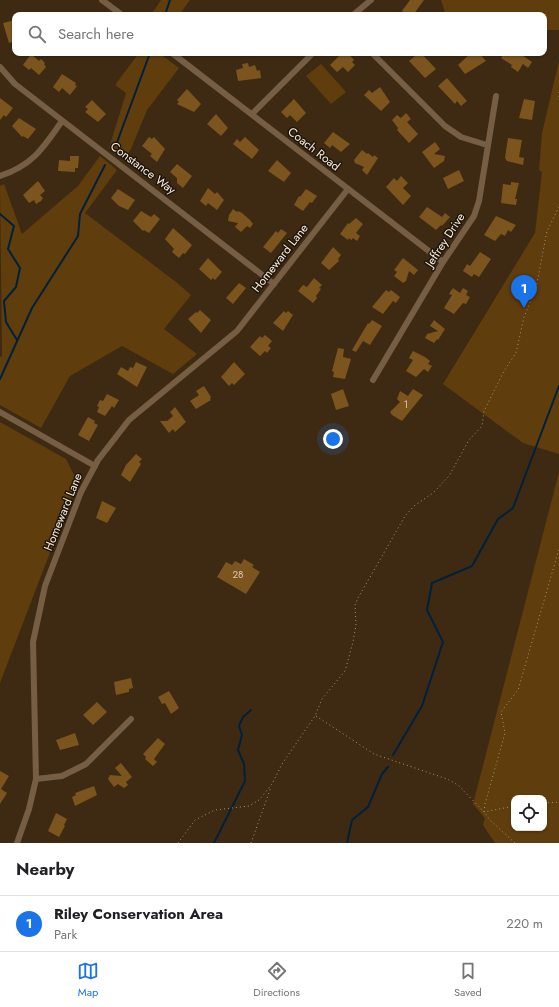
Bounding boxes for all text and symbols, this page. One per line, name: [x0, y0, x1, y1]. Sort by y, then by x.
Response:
search box: [12, 12, 547, 56]
icon: search: [26, 23, 48, 45]
text: Search here: [58, 23, 134, 45]
street label: Coach Road: [284, 123, 344, 175]
street label: Constance Way: [106, 137, 180, 199]
street label: Jeffrey Drive: [420, 209, 469, 272]
street label: Homeward Lane: [247, 220, 313, 296]
pin: 1: [511, 275, 537, 308]
house number: 1: [404, 397, 408, 412]
your location: [323, 429, 343, 449]
street label: Homeward Lane: [39, 470, 87, 554]
house number: 28: [232, 567, 244, 582]
map controls: [511, 795, 547, 831]
button: locate: [511, 795, 547, 831]
text: Nearby: [16, 857, 74, 881]
text: Riley Conservation Area: [54, 903, 223, 925]
text: 1: [26, 914, 32, 933]
text: 220 m: [506, 914, 543, 933]
text: Park: [54, 925, 77, 944]
tab: Map: [77, 960, 99, 1000]
tab: Directions: [253, 960, 300, 1000]
tab: Saved: [454, 960, 482, 1000]

